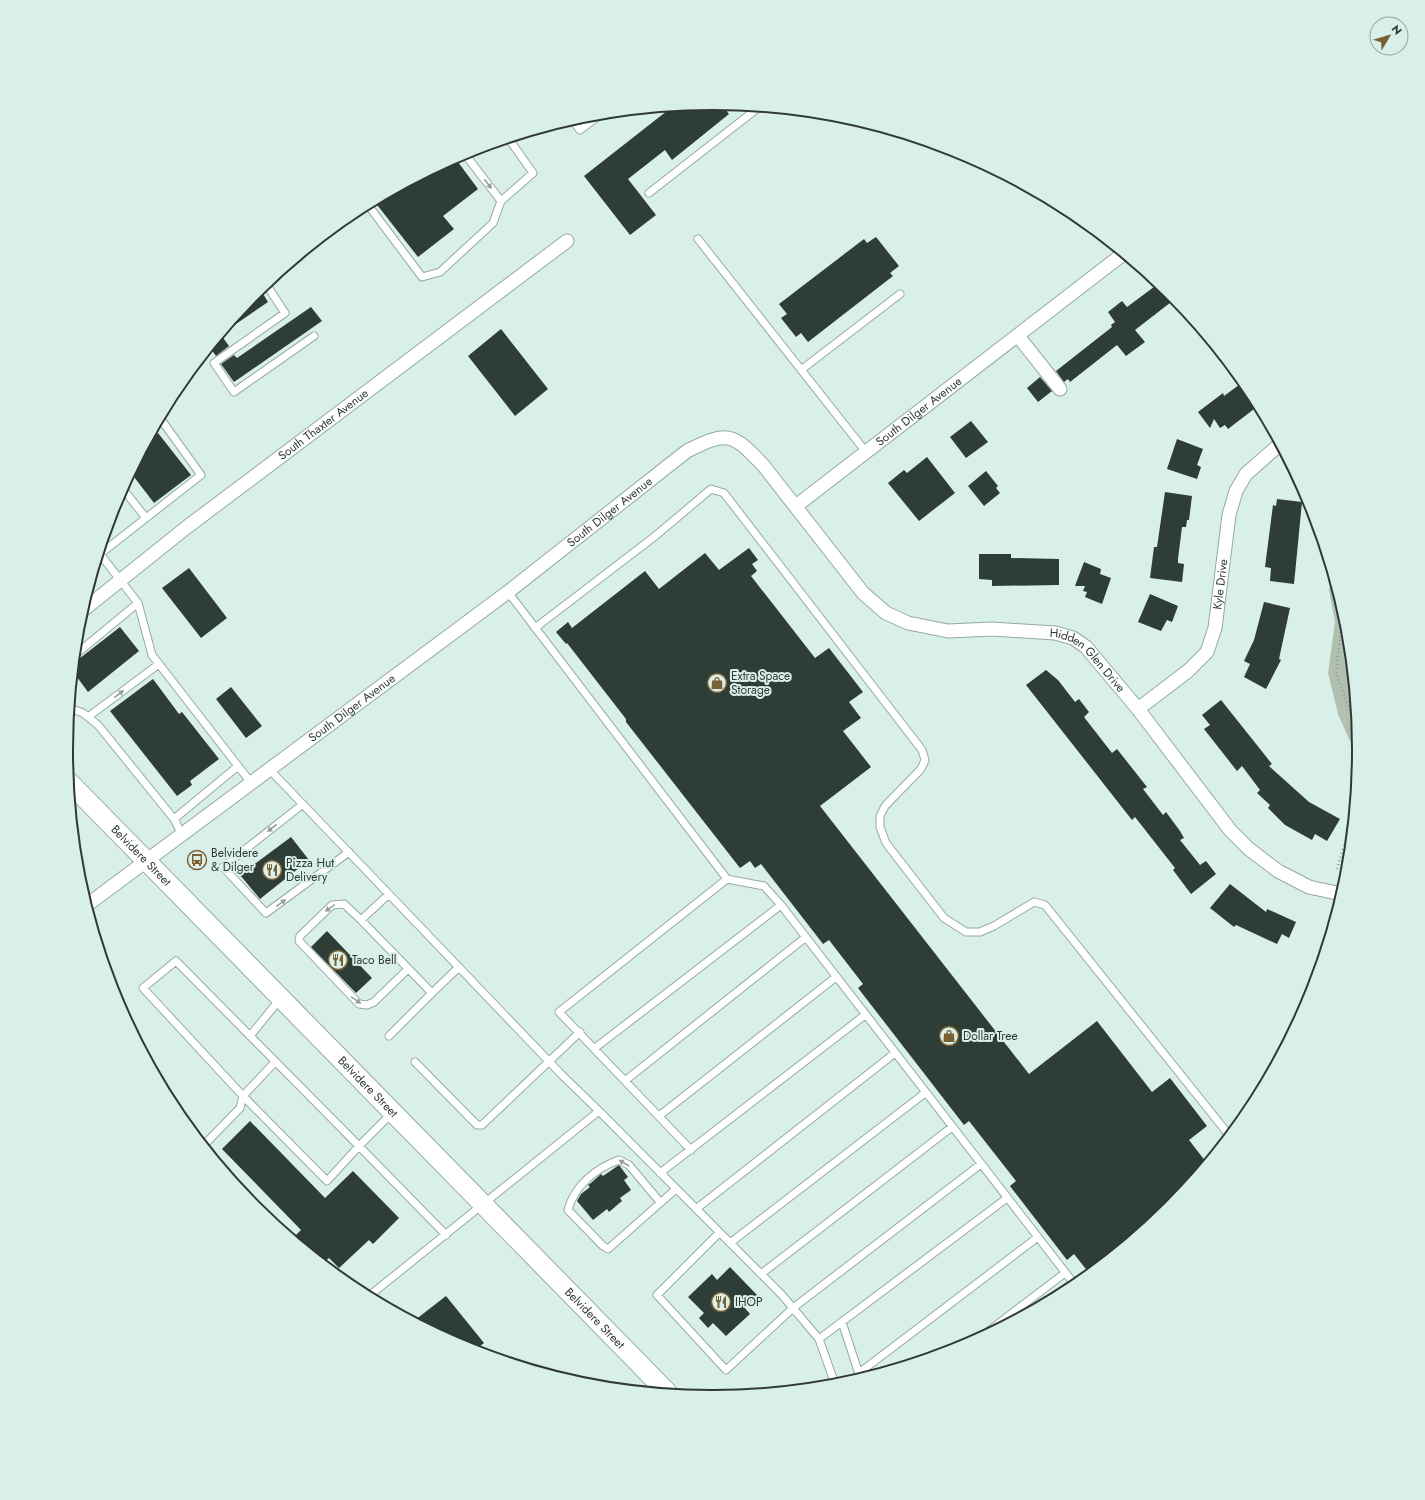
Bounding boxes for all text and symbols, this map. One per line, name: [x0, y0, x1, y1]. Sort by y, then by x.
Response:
north arrow: [1369, 16, 1409, 56]
text: N: [1388, 21, 1406, 38]
one-way arrow: [484, 179, 492, 189]
street label: South Dilger Avenue: [872, 372, 966, 450]
street label: South Thaxter Avenue: [274, 384, 372, 464]
street label: South Dilger Avenue: [563, 473, 656, 551]
street label: Kyle Drive: [1208, 558, 1232, 611]
street label: Hidden Glen Drive: [1049, 624, 1129, 696]
place label: Extra Space Storage: [731, 667, 790, 699]
street label: South Dilger Avenue: [305, 670, 399, 747]
shop icon: Extra Space Storage: [706, 672, 728, 694]
one-way arrow: [114, 690, 125, 698]
street label: Belvidere Street: [107, 821, 175, 890]
one-way arrow: [267, 824, 278, 833]
place label: Belvidere & Dilger: [211, 844, 258, 876]
bus stop icon: Belvidere & Dilger: [186, 849, 208, 871]
place label: Pizza Hut Delivery: [286, 854, 334, 886]
restaurant icon: Pizza Hut Delivery: [261, 859, 283, 881]
one-way arrow: [275, 898, 286, 907]
one-way arrow: [325, 904, 336, 912]
restaurant icon: Taco Bell: [327, 949, 349, 971]
place label: Taco Bell: [352, 951, 396, 969]
one-way arrow: [351, 996, 362, 1004]
shop icon: Dollar Tree: [938, 1025, 960, 1047]
place label: Dollar Tree: [963, 1027, 1018, 1045]
street label: Belvidere Street: [334, 1052, 402, 1122]
one-way arrow: [619, 1160, 630, 1167]
street label: Belvidere Street: [560, 1284, 629, 1353]
restaurant icon: IHOP: [710, 1291, 732, 1313]
place label: IHOP: [735, 1293, 763, 1311]

